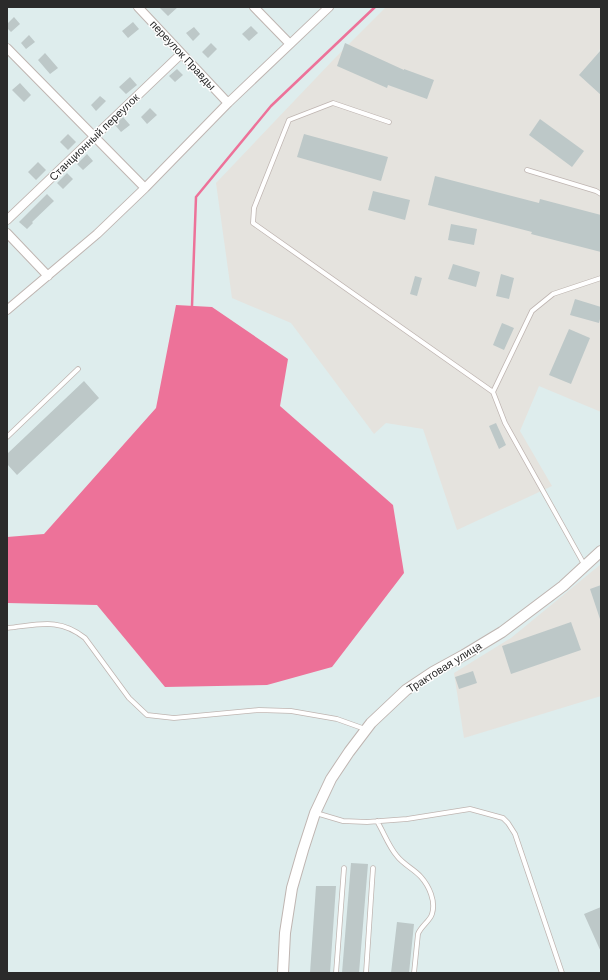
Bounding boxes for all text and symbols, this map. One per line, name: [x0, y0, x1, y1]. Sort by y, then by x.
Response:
street label: переулок Правды: [148, 18, 218, 92]
street label: Станционный переулок: [47, 91, 141, 183]
street label: Трактовая улица: [405, 639, 484, 695]

